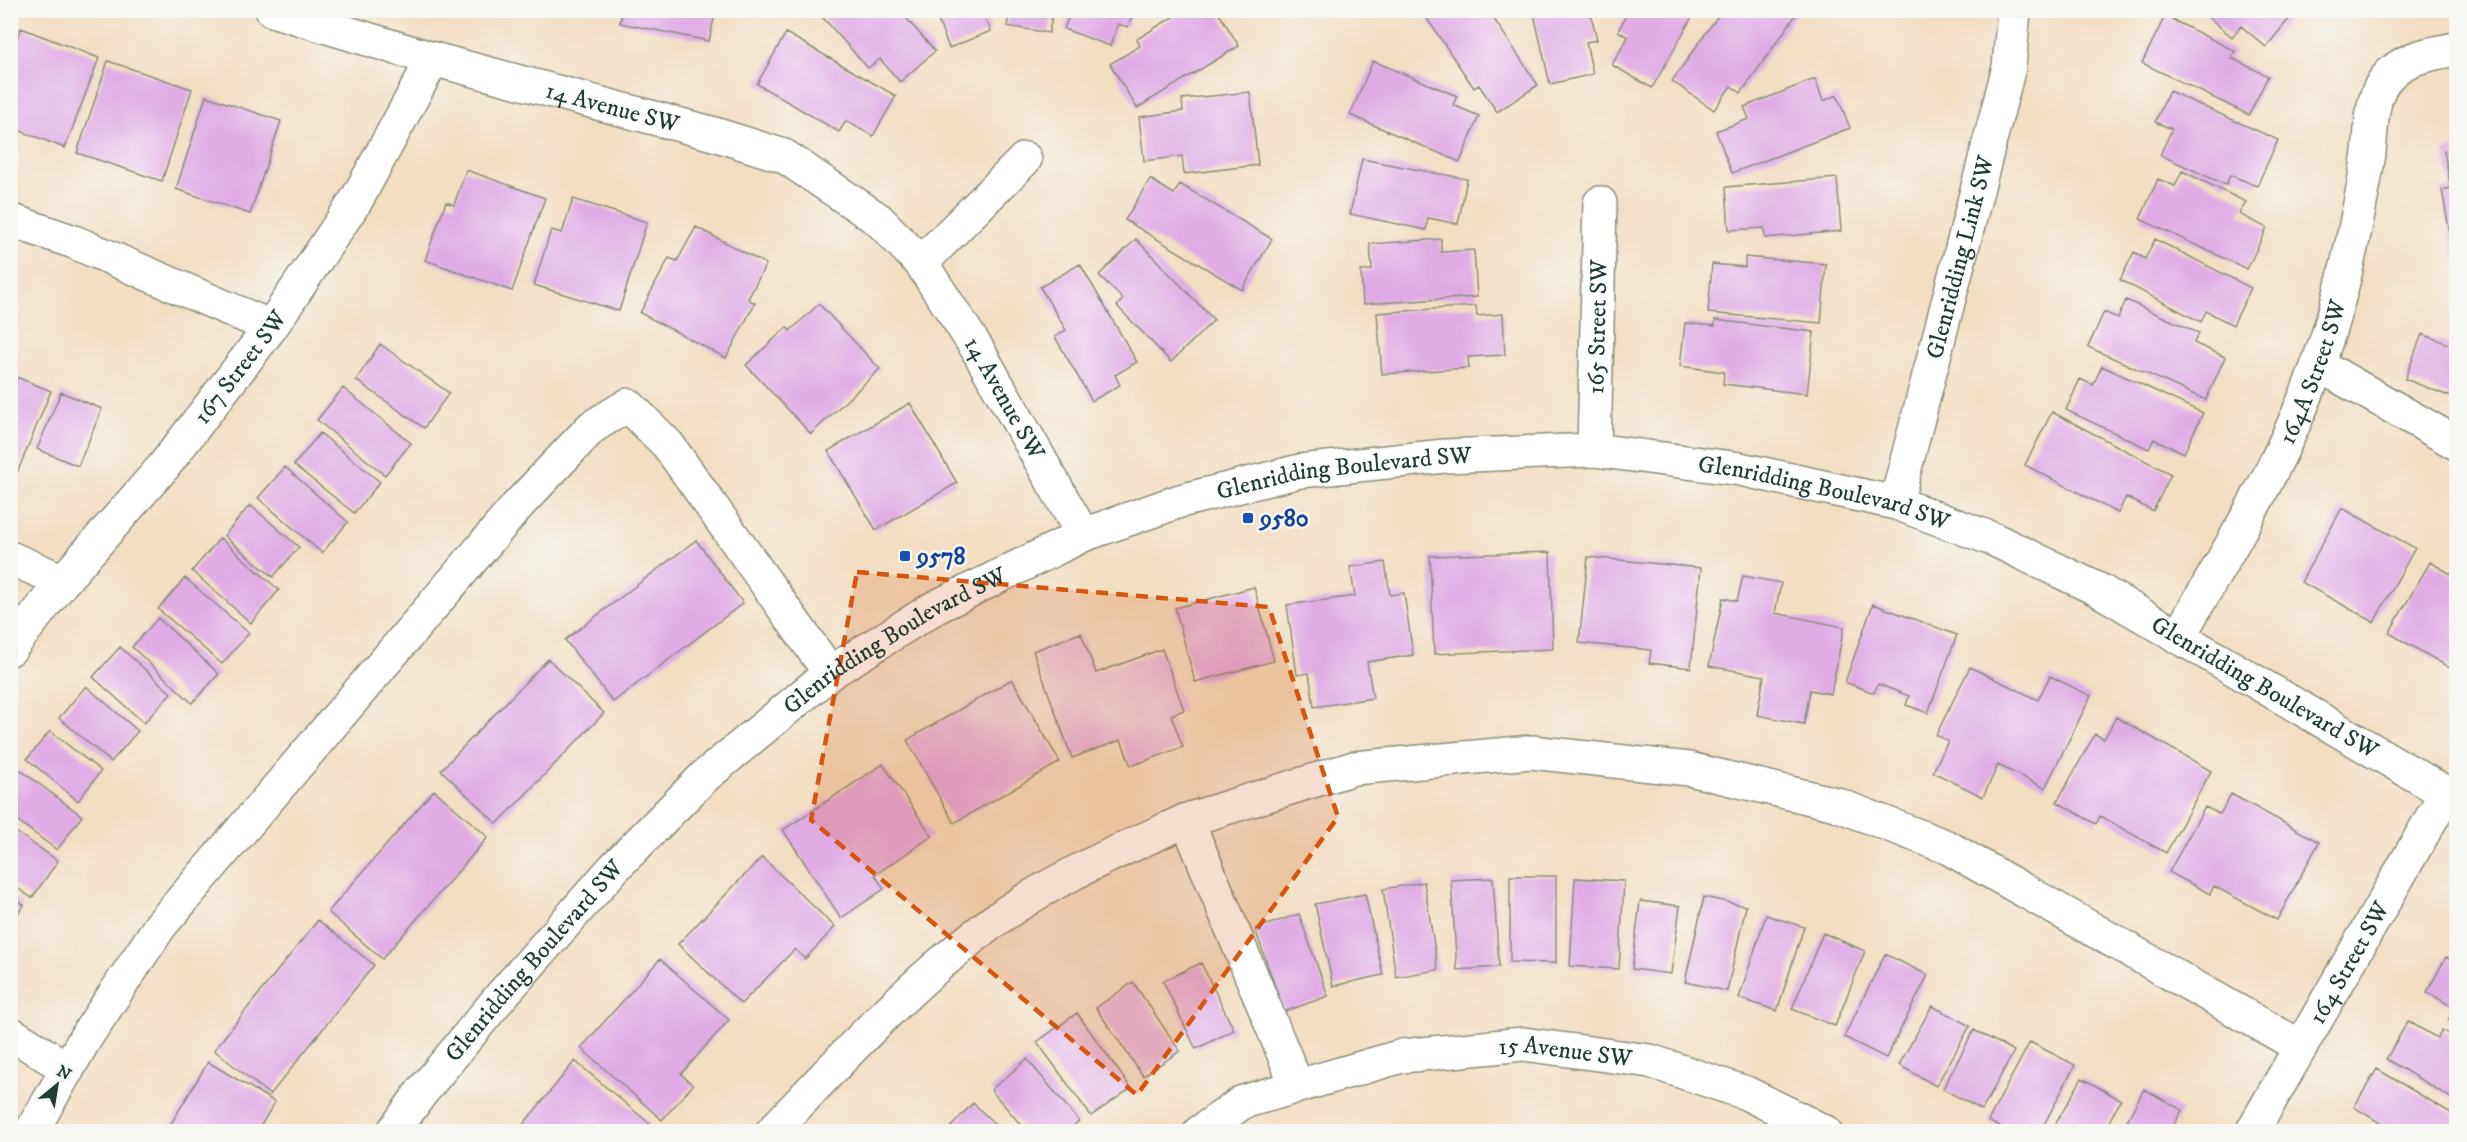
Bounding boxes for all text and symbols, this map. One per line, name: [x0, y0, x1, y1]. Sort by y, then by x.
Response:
street label: 14 Avenue SW: [542, 76, 683, 140]
street label: Glenridding Link SW: [1920, 152, 2002, 362]
street label: 165 Street SW: [1581, 258, 1615, 395]
street label: 164A Street SW: [2273, 296, 2354, 449]
street label: 167 Street SW: [188, 304, 294, 431]
street label: 14 Avenue SW: [957, 331, 1051, 466]
street label: Glenridding Boulevard SW: [1213, 441, 1473, 507]
street label: Glenridding Boulevard SW: [1696, 450, 1955, 538]
place label: 9580: [1258, 504, 1309, 534]
marker: 9580: [1241, 511, 1255, 525]
place label: 9578: [915, 542, 966, 572]
marker: 9578: [898, 549, 912, 563]
street label: Glenridding Boulevard SW: [777, 560, 1012, 722]
street label: Glenridding Boulevard SW: [2146, 610, 2384, 767]
street label: Glenridding Boulevard SW: [439, 853, 631, 1068]
street label: 164 Street SW: [2303, 896, 2397, 1030]
street label: 15 Avenue SW: [1497, 1030, 1635, 1075]
north arrow: [27, 1055, 87, 1115]
text: N: [53, 1061, 75, 1085]

